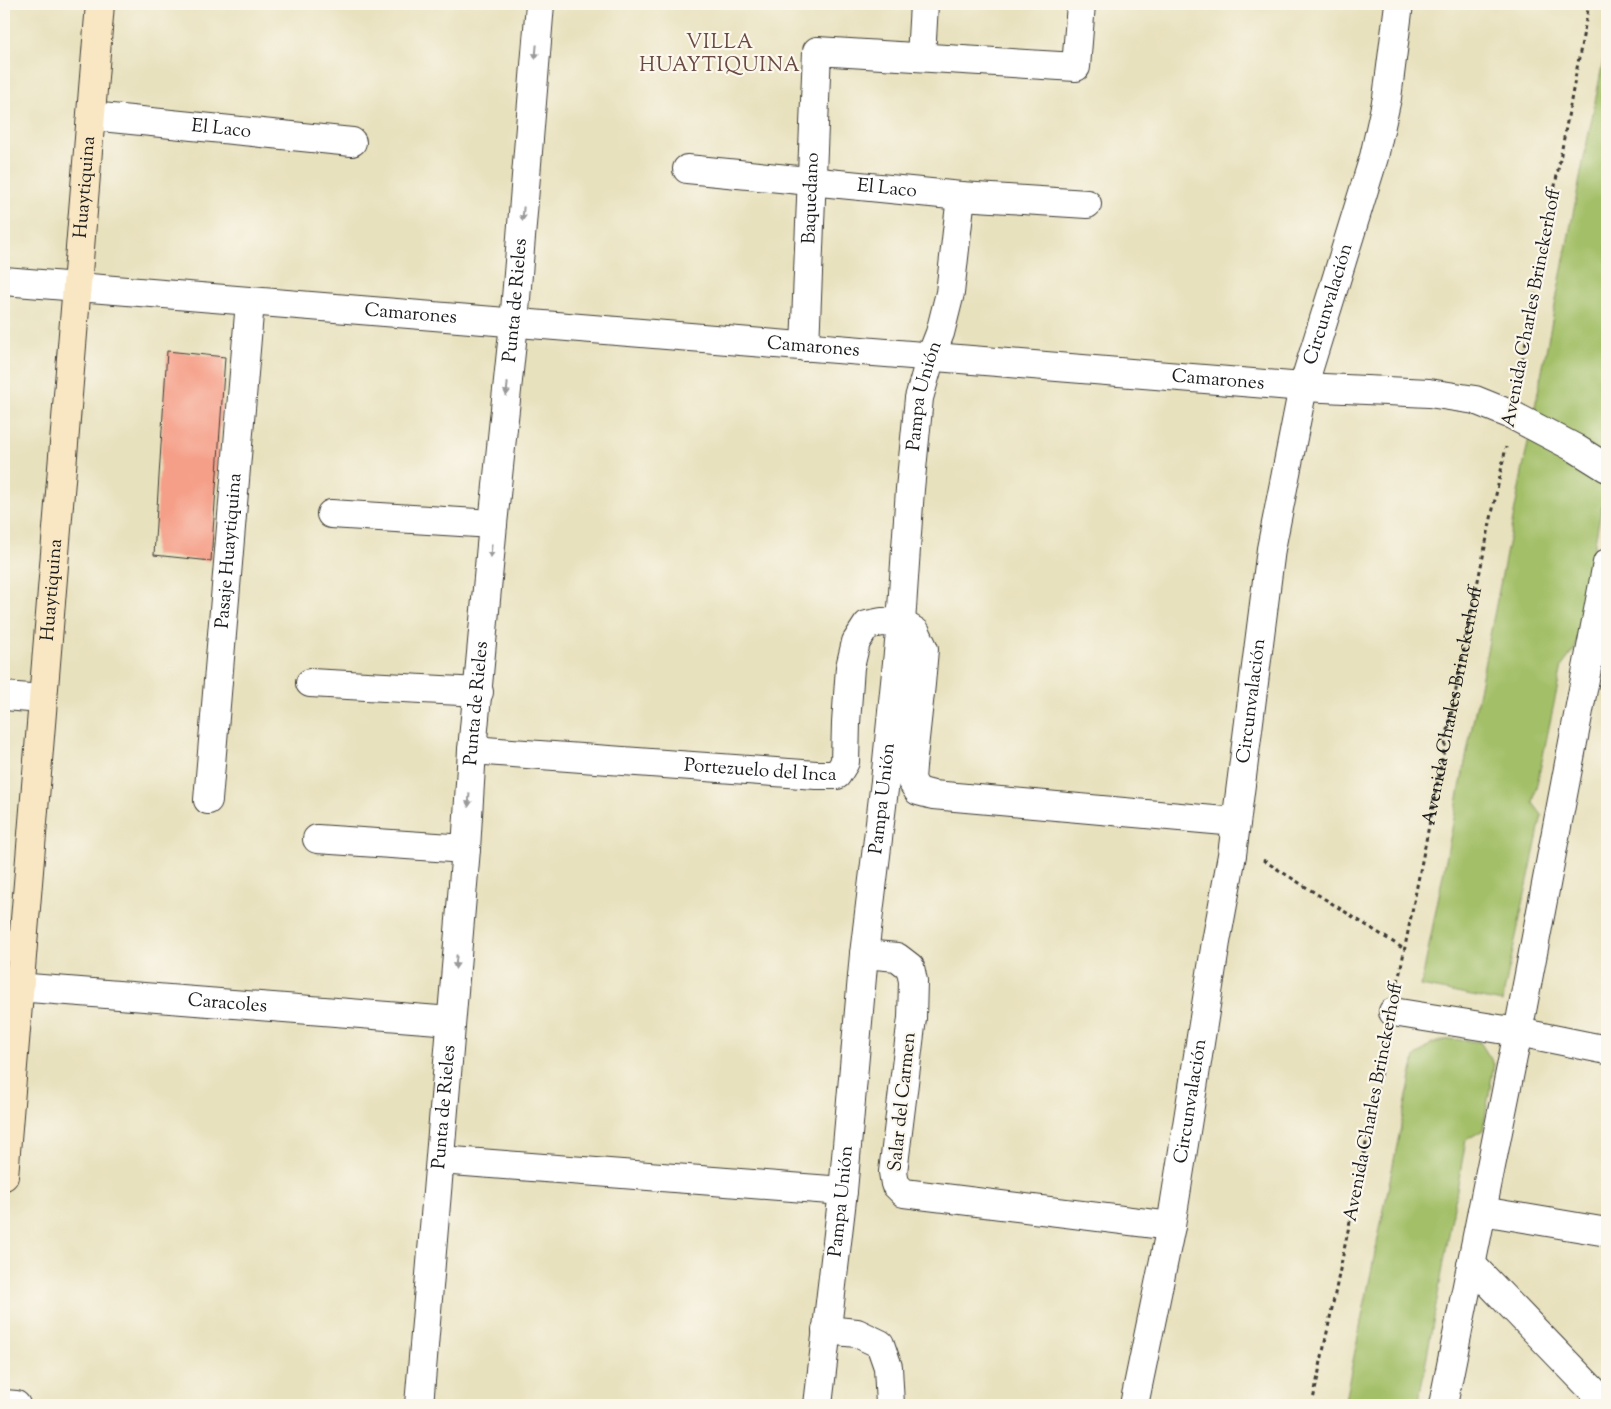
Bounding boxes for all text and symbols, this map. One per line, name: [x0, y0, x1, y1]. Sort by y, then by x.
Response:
district label: VILLA HUAYTIQUINA: [639, 29, 801, 81]
one-way arrow: [532, 45, 540, 61]
street label: El Laco: [190, 113, 252, 145]
street label: Huaytiquina: [67, 135, 103, 240]
street label: Baquedano: [796, 152, 826, 244]
street label: El Laco: [856, 172, 918, 205]
street label: Avenida Charles Brinckerhoff: [1496, 185, 1569, 430]
one-way arrow: [519, 207, 527, 223]
street label: Punta de Rieles: [496, 237, 534, 364]
street label: Circunvalación: [1297, 240, 1360, 368]
street label: Camarones: [363, 297, 458, 331]
street label: Camarones: [766, 330, 861, 364]
street label: Pampa Unión: [900, 337, 949, 452]
street label: Camarones: [1171, 363, 1265, 397]
one-way arrow: [503, 381, 511, 397]
street label: Pasaje Huaytiquina: [209, 472, 249, 630]
street label: Huaytiquina: [34, 538, 70, 642]
one-way arrow: [486, 543, 494, 559]
street label: Avenida Charles Brinckerhoff: [1416, 582, 1490, 827]
street label: Circunvalación: [1230, 637, 1273, 765]
street label: Punta de Rieles: [458, 640, 496, 766]
street label: Pampa Unión: [863, 742, 902, 856]
street label: Portezuelo del Inca: [683, 752, 837, 789]
one-way arrow: [465, 792, 473, 808]
one-way arrow: [451, 954, 459, 970]
street label: Avenida Charles Brinckerhoff: [1338, 979, 1411, 1224]
street label: Caracoles: [187, 987, 268, 1020]
street label: Salar del Carmen: [882, 1031, 924, 1173]
street label: Circunvalación: [1168, 1037, 1214, 1166]
street label: Punta de Rieles: [425, 1044, 463, 1170]
street label: Pampa Unión: [822, 1145, 860, 1258]

